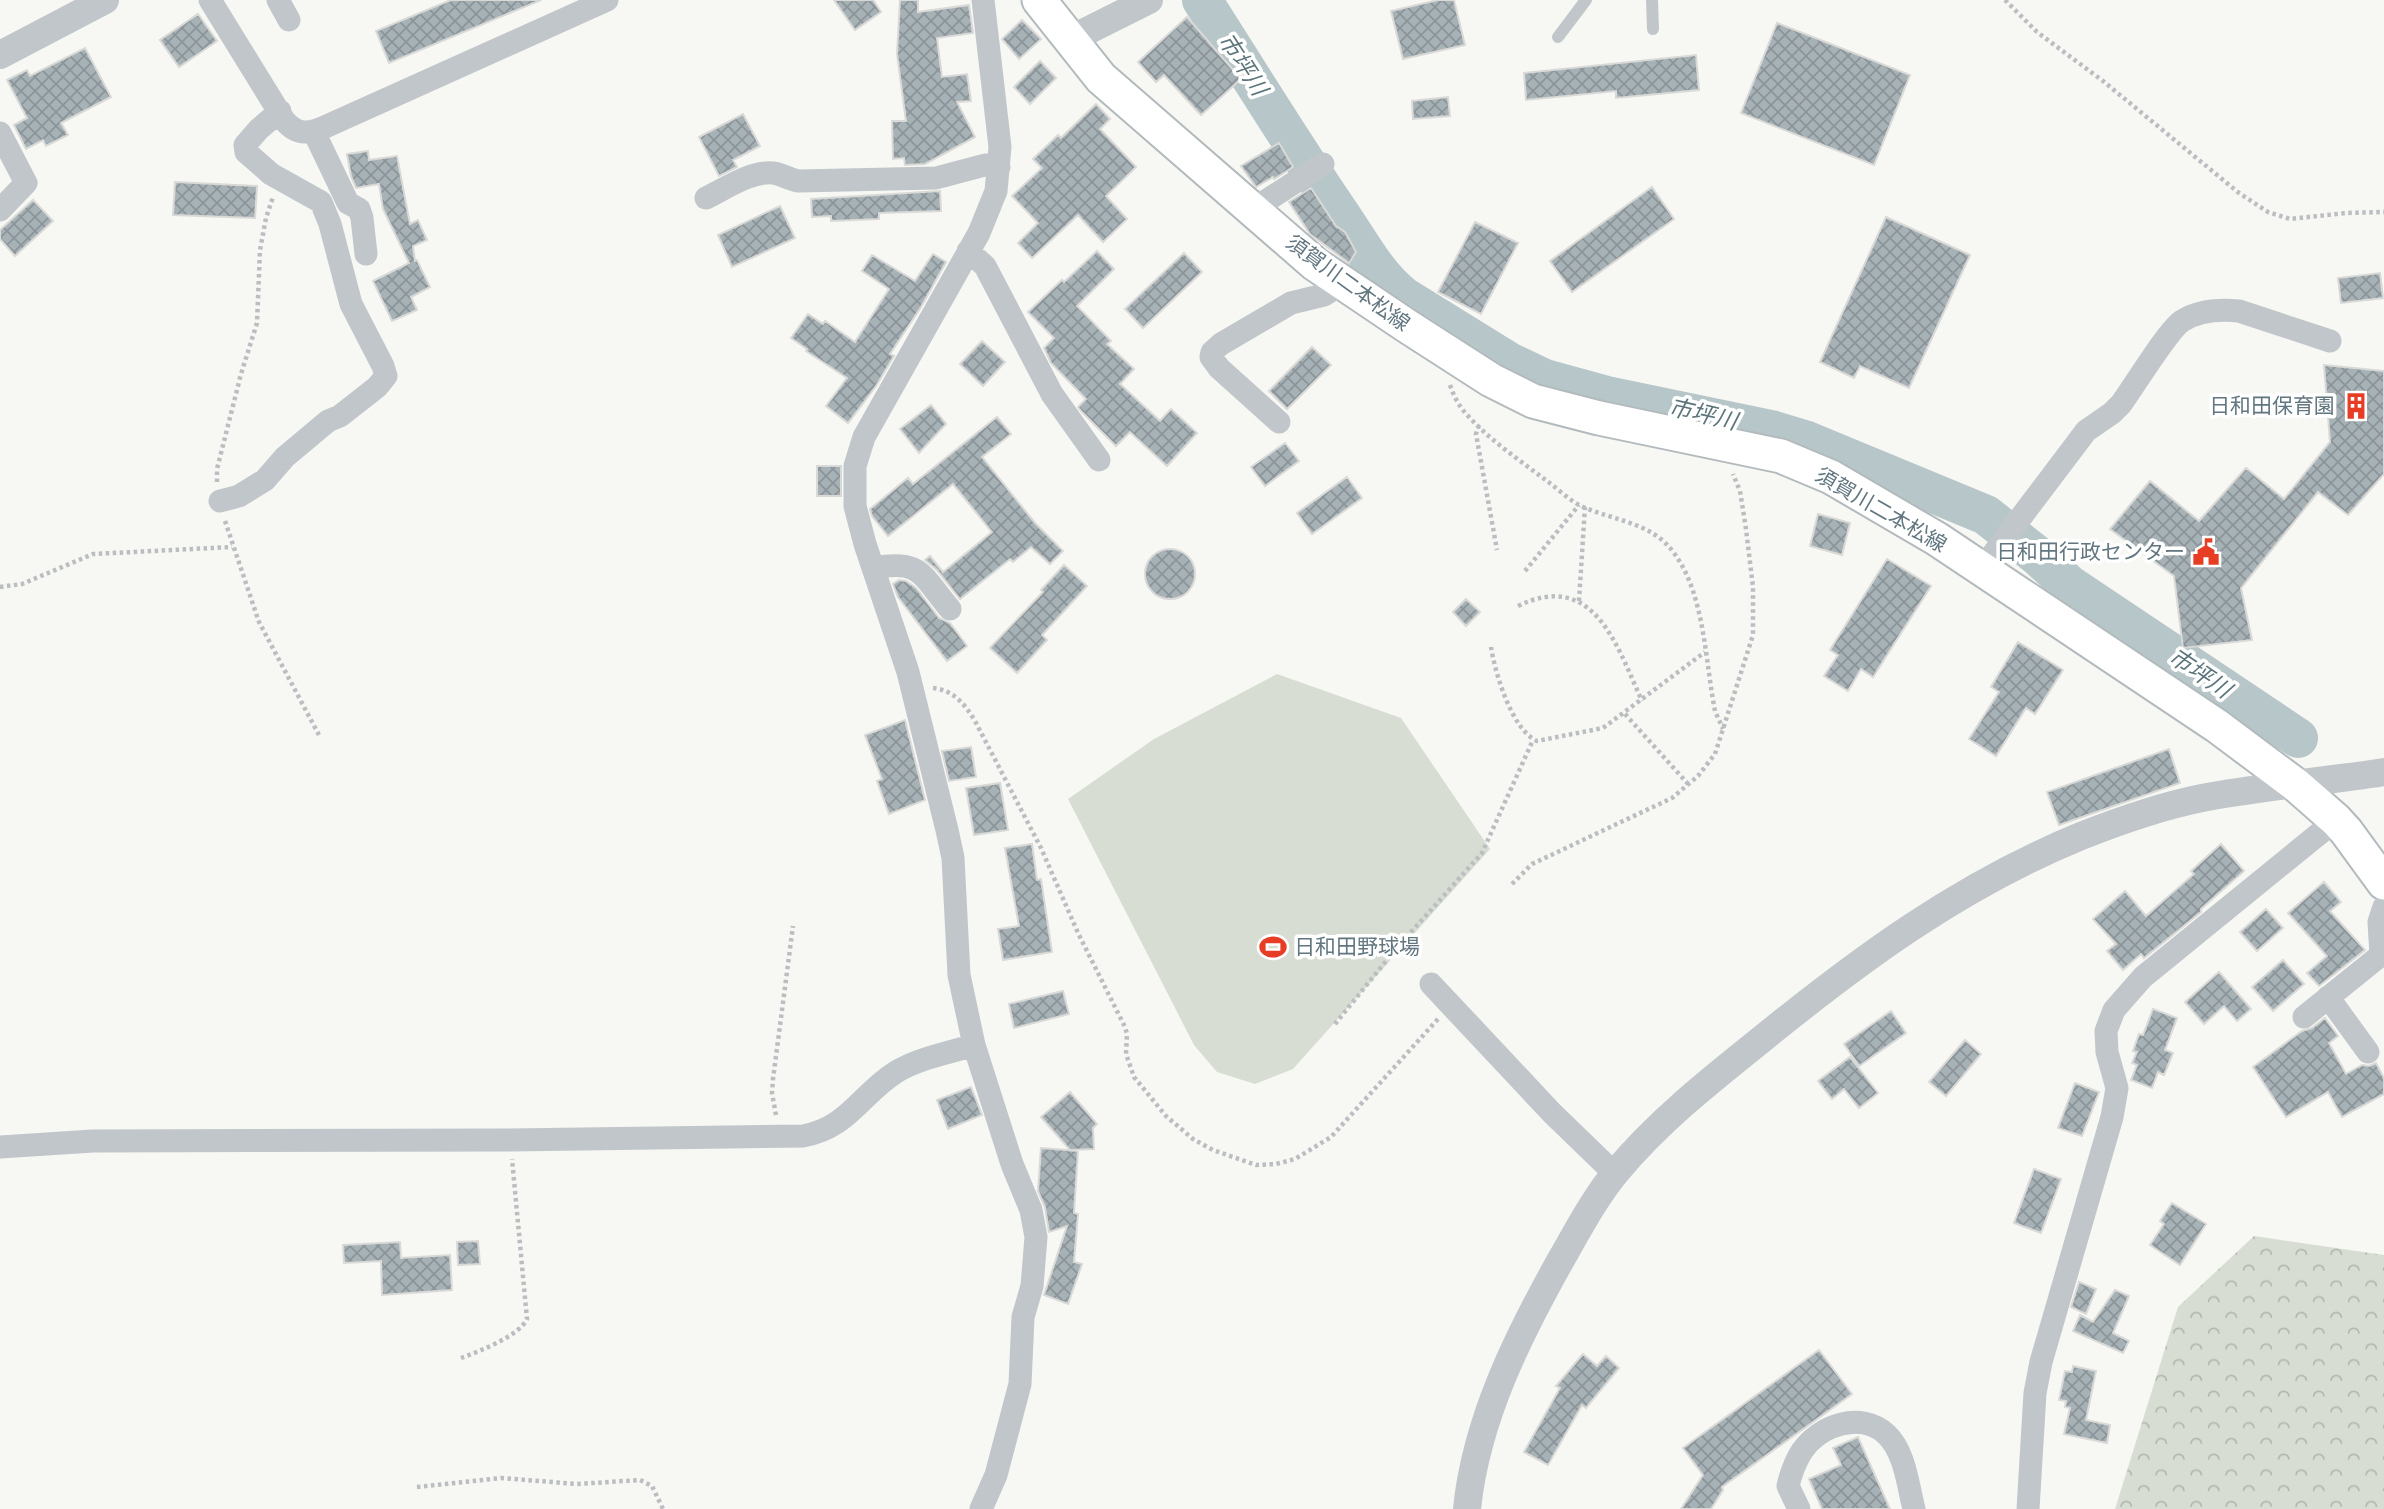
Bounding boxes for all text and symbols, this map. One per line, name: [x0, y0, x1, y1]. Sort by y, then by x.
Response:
water label: 市坪川: [1213, 28, 1274, 103]
street label: 須賀川二本松線: [1282, 230, 1415, 335]
building icon: 日和田保育園: [2341, 391, 2371, 421]
water label: 市坪川: [1666, 394, 1742, 435]
place label: 日和田保育園: [2209, 394, 2335, 417]
street label: 須賀川二本松線: [1812, 463, 1951, 556]
public building icon: 日和田行政センター: [2191, 537, 2221, 567]
place label: 日和田行政センター: [1996, 540, 2185, 563]
water label: 市坪川: [2164, 643, 2238, 705]
sports icon: 日和田野球場: [1258, 932, 1288, 962]
place label: 日和田野球場: [1294, 935, 1420, 958]

